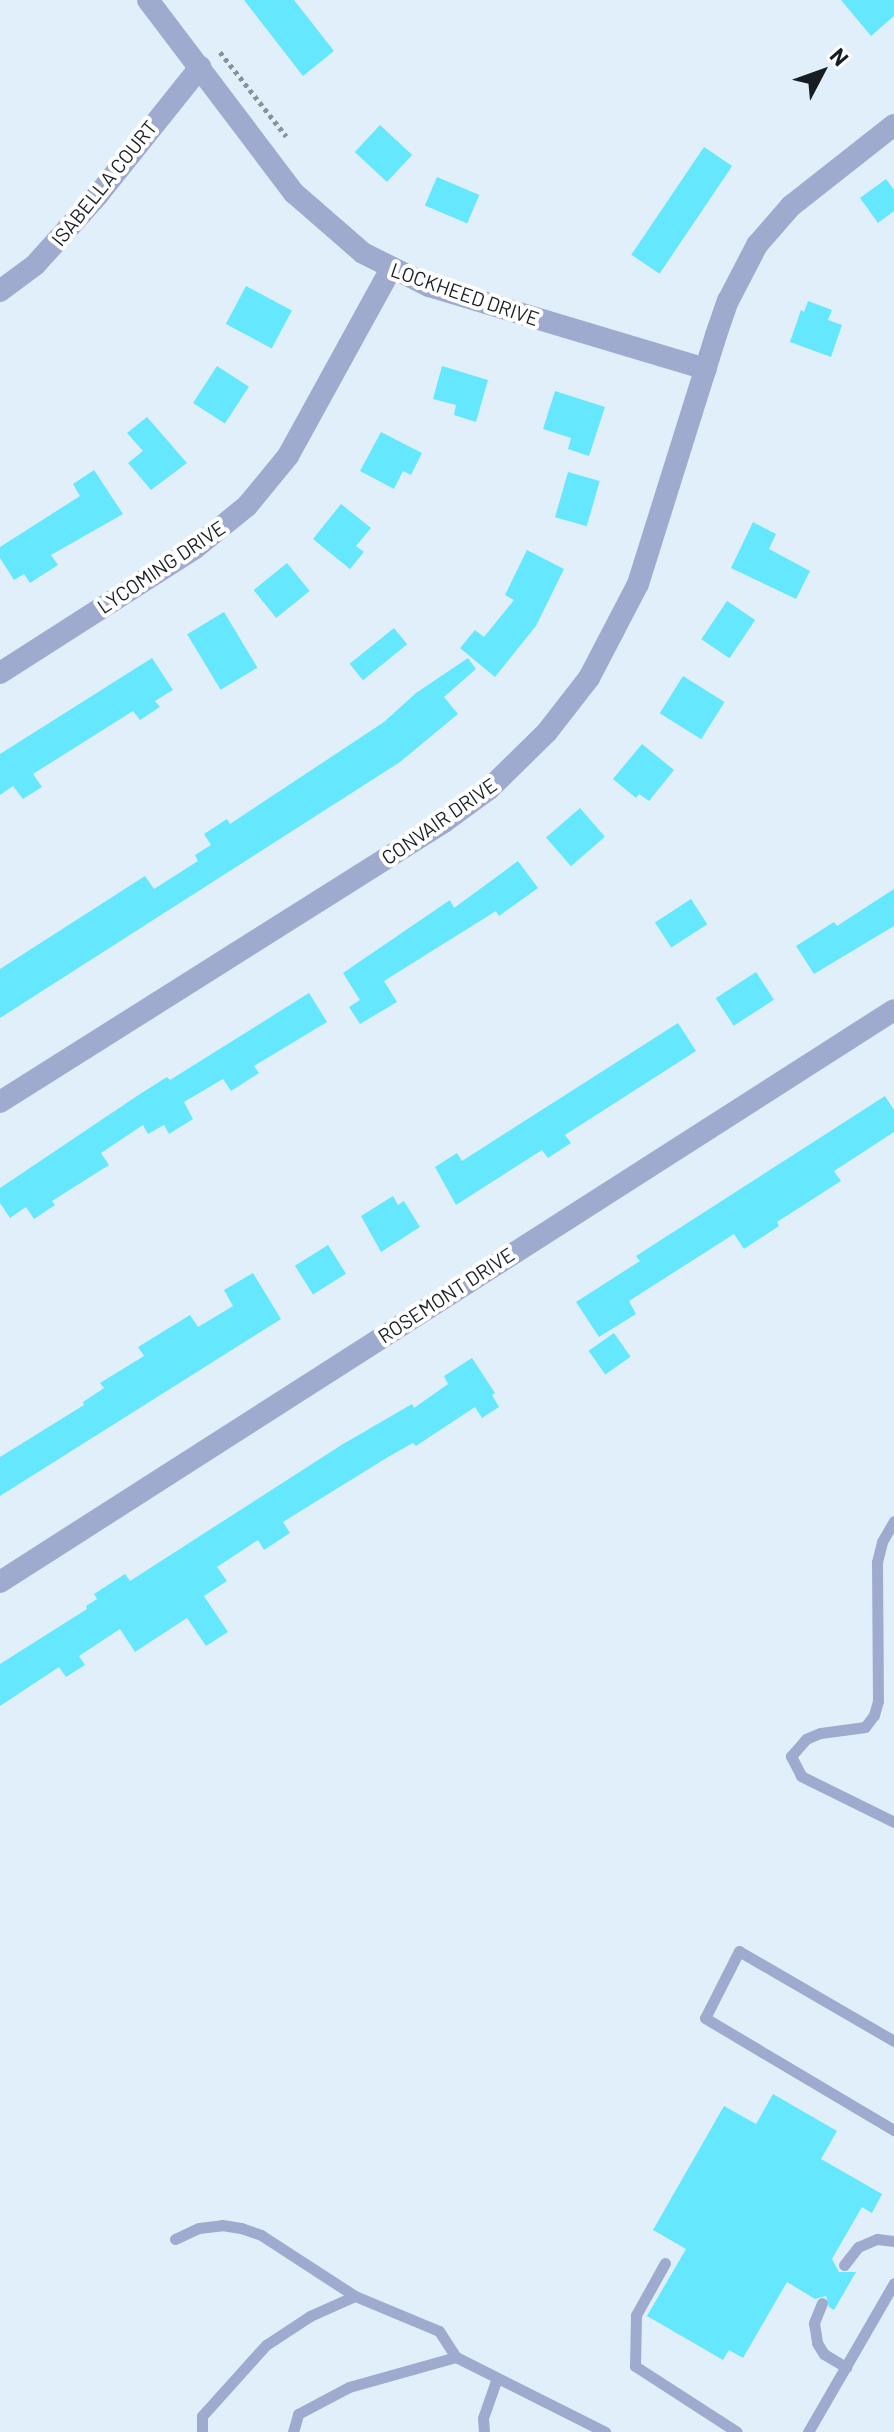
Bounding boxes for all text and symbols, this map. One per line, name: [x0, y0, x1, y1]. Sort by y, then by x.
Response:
north arrow: [782, 32, 862, 112]
text: N: [825, 42, 855, 70]
street label: ISABELLA COURT: [46, 115, 162, 251]
street label: LOCKHEED DRIVE: [388, 257, 542, 331]
street label: LYCOMING DRIVE: [93, 515, 229, 619]
street label: CONVAIR DRIVE: [377, 772, 501, 870]
street label: ROSEMONT DRIVE: [373, 1242, 519, 1348]

